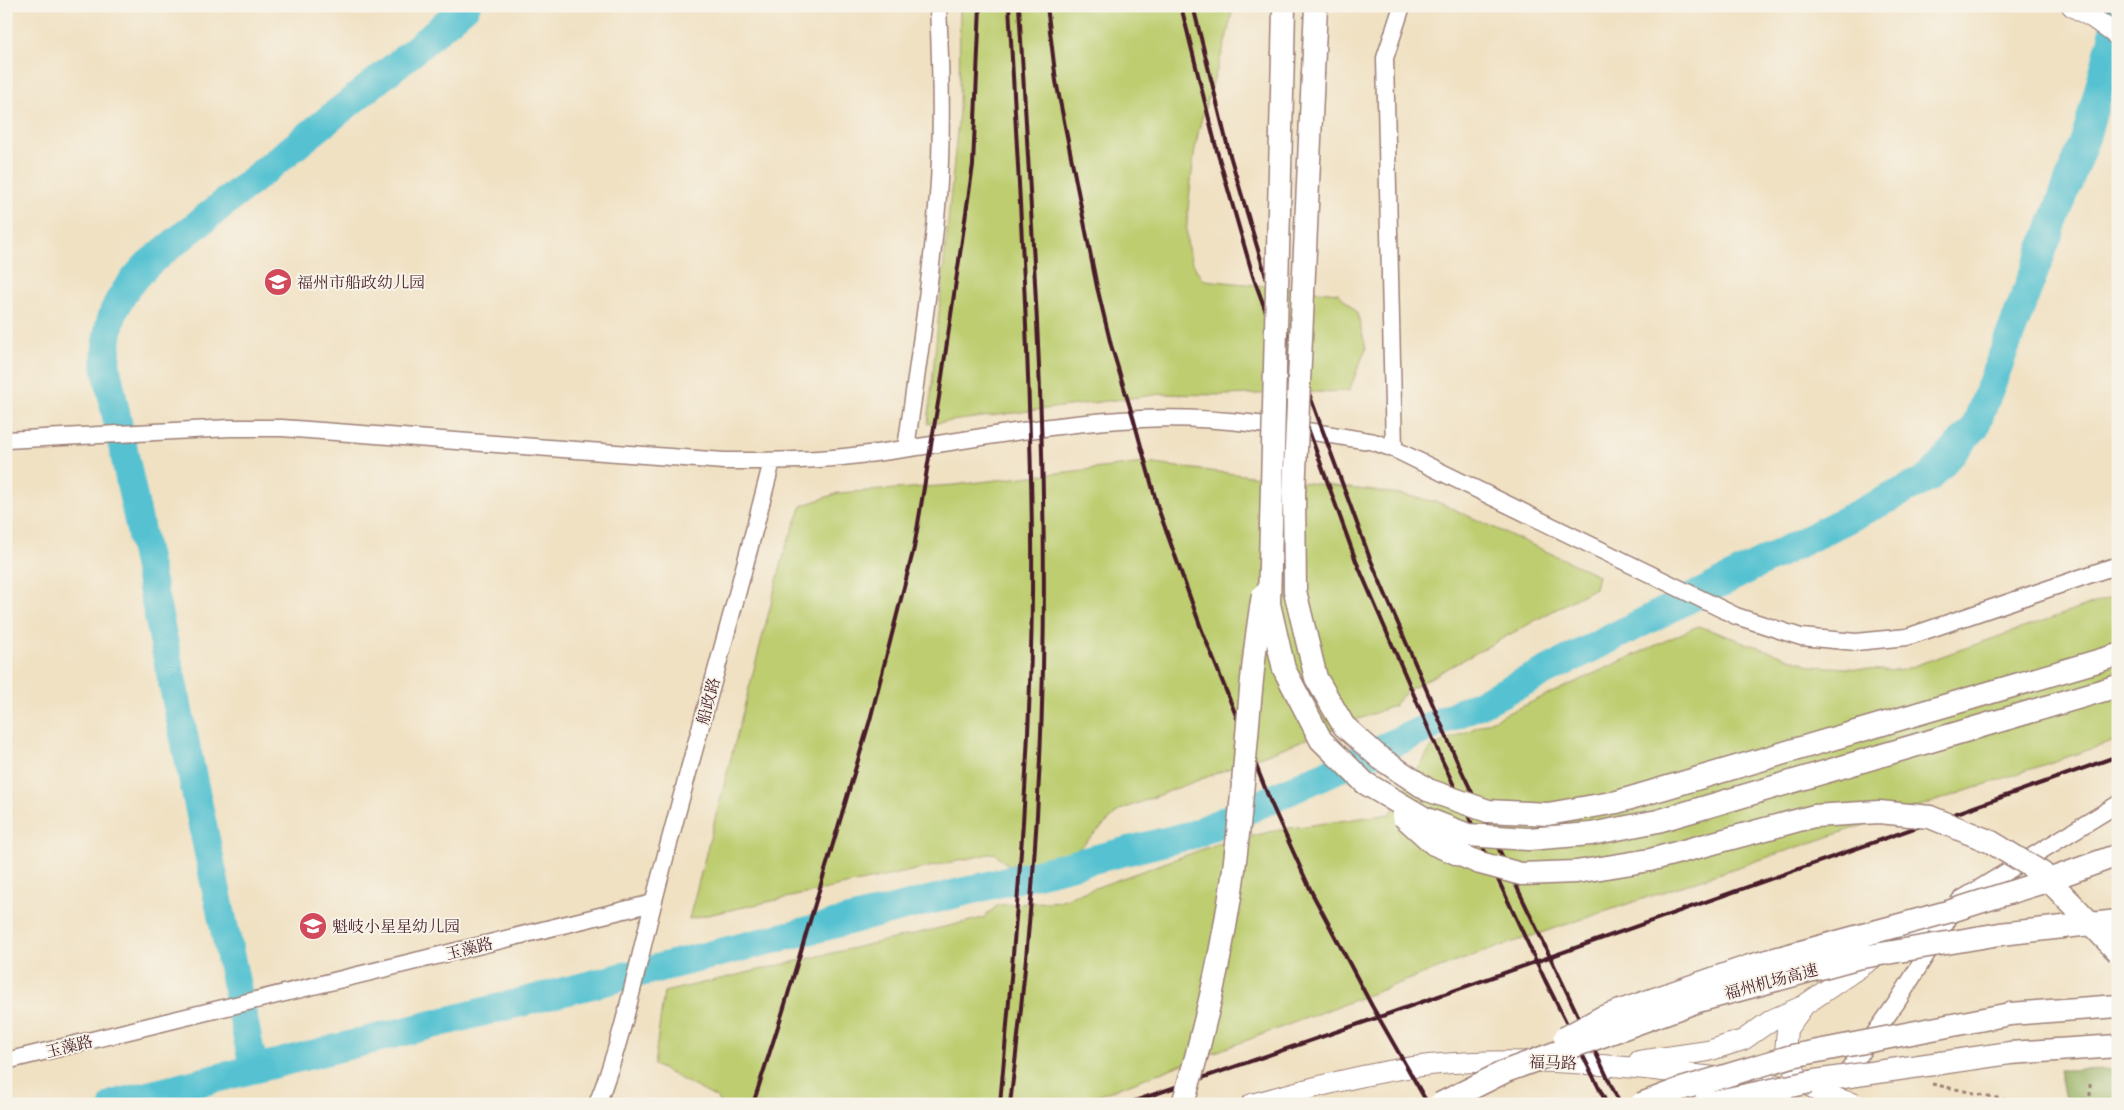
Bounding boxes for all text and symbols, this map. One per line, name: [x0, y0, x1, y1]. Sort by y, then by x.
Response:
school or university icon: 福州市船政幼儿园: [263, 267, 293, 297]
place label: 福州市船政幼儿园: [297, 273, 425, 292]
street label: 船政路: [693, 675, 724, 727]
school or university icon: 魁岐小星星幼儿园: [298, 911, 328, 941]
place label: 魁岐小星星幼儿园: [332, 917, 460, 936]
street label: 玉藻路: [444, 933, 495, 964]
street label: 福州机场高速: [1722, 960, 1820, 1003]
street label: 玉藻路: [44, 1031, 95, 1062]
street label: 福马路: [1529, 1052, 1577, 1073]

